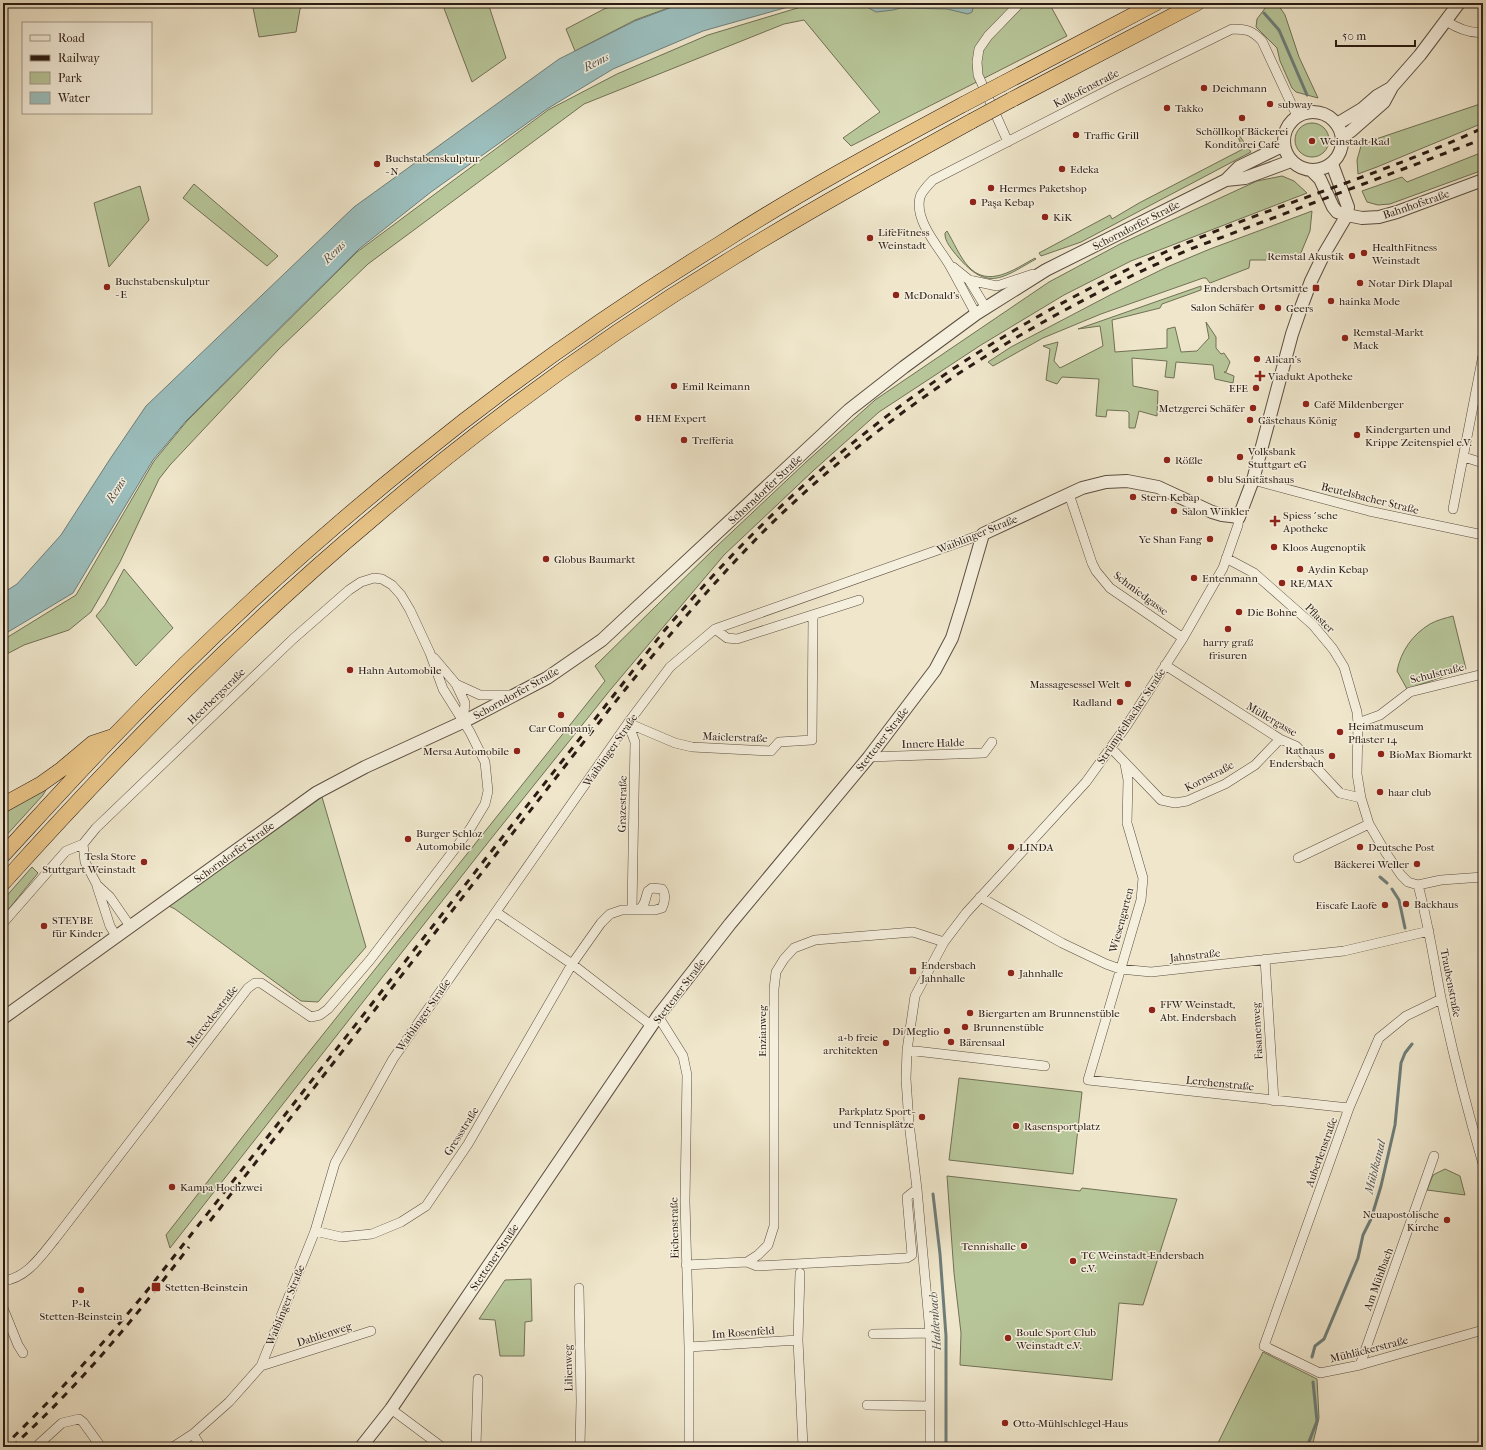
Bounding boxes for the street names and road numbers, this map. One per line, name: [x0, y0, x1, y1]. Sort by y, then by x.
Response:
street label: Kalkofenstraße: [1051, 66, 1122, 111]
street label: Bahnhofstraße: [1381, 187, 1452, 222]
street label: Schorndorfer Straße: [1090, 198, 1182, 253]
street label: Schorndorfer Straße: [726, 451, 805, 527]
street label: Beutelsbacher Straße: [1320, 480, 1421, 517]
street label: Waiblinger Straße: [934, 512, 1020, 557]
street label: Schmiedgasse: [1111, 569, 1171, 618]
street label: Pflaster: [1302, 601, 1337, 636]
street label: Schulstraße: [1409, 660, 1466, 686]
street label: Schorndorfer Straße: [471, 664, 562, 722]
street label: Heerbergstraße: [185, 665, 248, 727]
street label: Strümpfelbacher Straße: [1095, 666, 1169, 767]
street label: Müllergasse: [1244, 700, 1300, 740]
street label: Stettener Straße: [853, 704, 912, 774]
street label: Waiblinger Straße: [580, 711, 641, 790]
street label: Maiclerstraße: [702, 730, 768, 745]
street label: Innere Halde: [901, 736, 965, 751]
street label: Kornstraße: [1182, 758, 1237, 794]
street label: Grazestraße: [616, 775, 630, 833]
street label: Schorndorfer Straße: [192, 819, 277, 886]
street label: Wiesengarten: [1106, 886, 1137, 955]
street label: Jahnstraße: [1168, 946, 1222, 965]
street label: Traubenstraße: [1438, 948, 1464, 1019]
street label: Stettener Straße: [651, 956, 708, 1026]
street label: Waiblinger Straße: [393, 976, 454, 1055]
street label: Mercedesstraße: [184, 982, 241, 1050]
street label: Fasanenweg: [1250, 1002, 1265, 1060]
street label: Enzianweg: [756, 1005, 769, 1057]
street label: Lerchenstraße: [1185, 1073, 1255, 1094]
street label: Gressstraße: [441, 1104, 482, 1158]
street label: Auberlenstraße: [1303, 1115, 1340, 1190]
street label: Eichenstraße: [667, 1196, 682, 1259]
street label: Stettener Straße: [467, 1221, 522, 1293]
street label: Am Mühlbach: [1361, 1245, 1396, 1313]
street label: Waiblinger Straße: [263, 1262, 308, 1348]
street label: Dahlienweg: [295, 1319, 353, 1349]
street label: Im Rosenfeld: [711, 1324, 776, 1341]
street label: Mühläckerstraße: [1329, 1333, 1410, 1365]
street label: Lilienweg: [562, 1344, 575, 1392]

